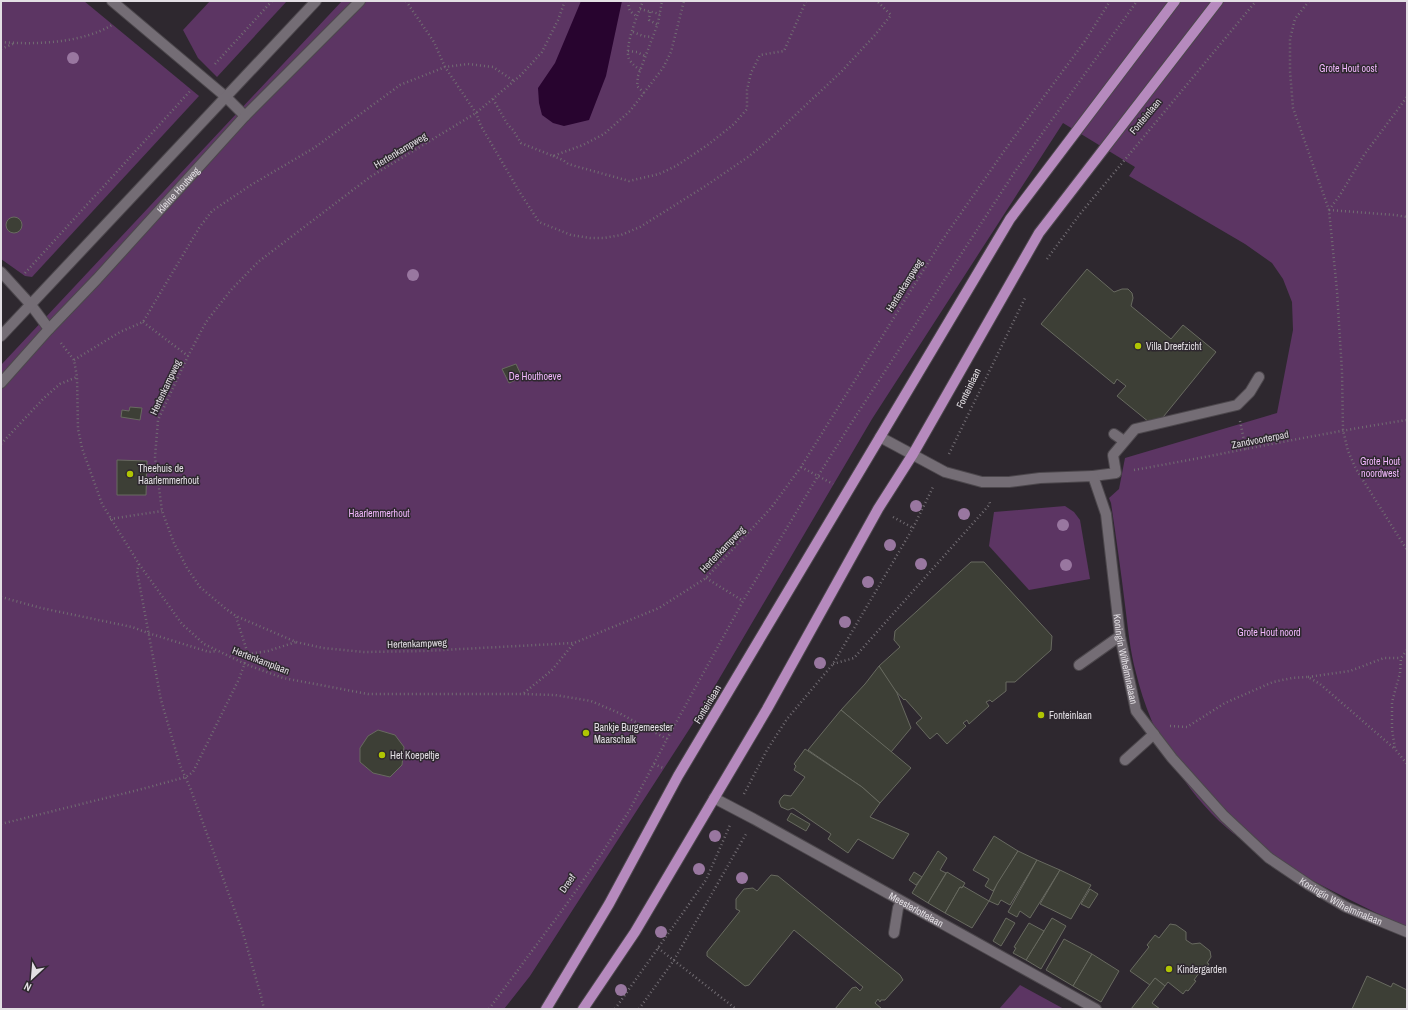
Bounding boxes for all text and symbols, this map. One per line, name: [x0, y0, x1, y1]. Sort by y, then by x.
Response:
park label: Grote Hout oost: [1319, 62, 1378, 75]
street label: Fonteinlaan: [1127, 96, 1164, 137]
street label: Hertenkampweg: [371, 129, 430, 171]
street label: Kleine Houtweg: [154, 164, 203, 216]
street label: Hertenkampweg: [883, 256, 926, 314]
place label: Villa Dreefzicht: [1146, 340, 1202, 353]
marker: Villa Dreefzicht: [1133, 341, 1143, 351]
street label: Hertenkampweg: [147, 357, 184, 417]
street label: Fonteinlaan: [953, 366, 984, 410]
park label: De Houthoeve: [509, 370, 562, 383]
street label: Zandvoorterpad: [1230, 428, 1290, 451]
park label: Grote Hout noordwest: [1360, 455, 1401, 480]
place label: Theehuis de Haarlemmerhout: [138, 462, 200, 487]
marker: Theehuis de Haarlemmerhout: [125, 469, 135, 479]
park label: Haarlemmerhout: [348, 507, 410, 520]
street label: Hertenkampweg: [697, 523, 748, 575]
street label: Koningin Wilhelminalaan: [1111, 613, 1140, 705]
park label: Grote Hout noord: [1237, 626, 1301, 639]
street label: Hertenkampweg: [387, 636, 448, 651]
street label: Hertenkamplaan: [230, 644, 291, 677]
street label: Fonteinlaan: [691, 683, 724, 726]
place label: Fonteinlaan: [1049, 709, 1092, 722]
marker: Fonteinlaan: [1036, 710, 1046, 720]
place label: Bankje Burgemeester Maarschalk: [594, 721, 673, 746]
marker: Bankje Burgemeester Maarschalk: [581, 728, 591, 738]
place label: Het Koepeltje: [390, 749, 440, 762]
marker: Het Koepeltje: [377, 750, 387, 760]
street label: Dreef: [556, 871, 579, 895]
street label: Koningin Wilhelminalaan: [1297, 875, 1384, 928]
street label: Meesterlottelaan: [887, 889, 946, 930]
north arrow: [12, 958, 52, 998]
place label: Kindergarden: [1177, 963, 1227, 976]
marker: Kindergarden: [1164, 964, 1174, 974]
text: N: [22, 979, 34, 995]

